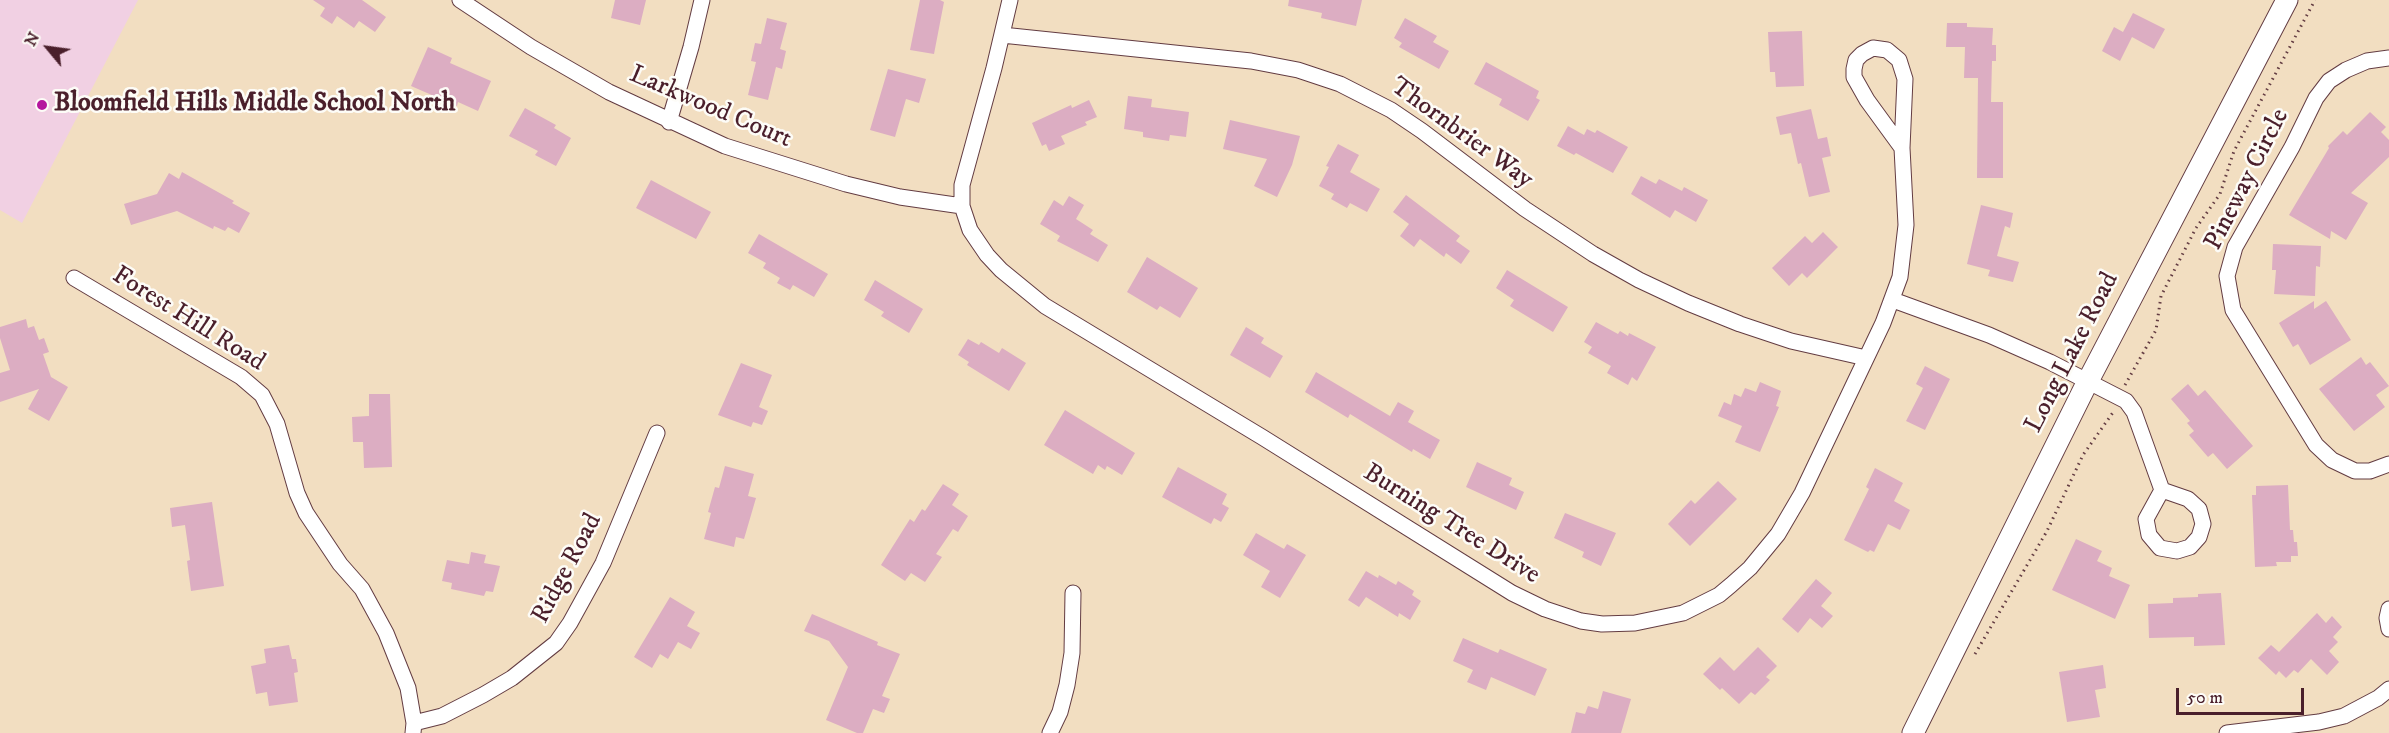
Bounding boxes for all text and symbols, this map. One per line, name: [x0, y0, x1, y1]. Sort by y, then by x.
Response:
north arrow: [18, 18, 78, 78]
text: N: [20, 29, 44, 50]
street label: Larkwood Court: [624, 60, 796, 156]
street label: Thornbrier Way: [1383, 72, 1539, 196]
place label: Bloomfield Hills Middle School North: [54, 89, 455, 121]
marker: Bloomfield Hills Middle School North: [35, 98, 49, 112]
street label: Pineway Circle: [2199, 104, 2297, 256]
street label: Forest Hill Road: [106, 261, 270, 379]
street label: Long Lake Road: [2019, 268, 2127, 438]
street label: Burning Tree Drive: [1357, 458, 1545, 592]
street label: Ridge Road: [526, 509, 610, 629]
scale bar: [2179, 676, 2306, 714]
text: 50 m: [2187, 687, 2223, 709]

